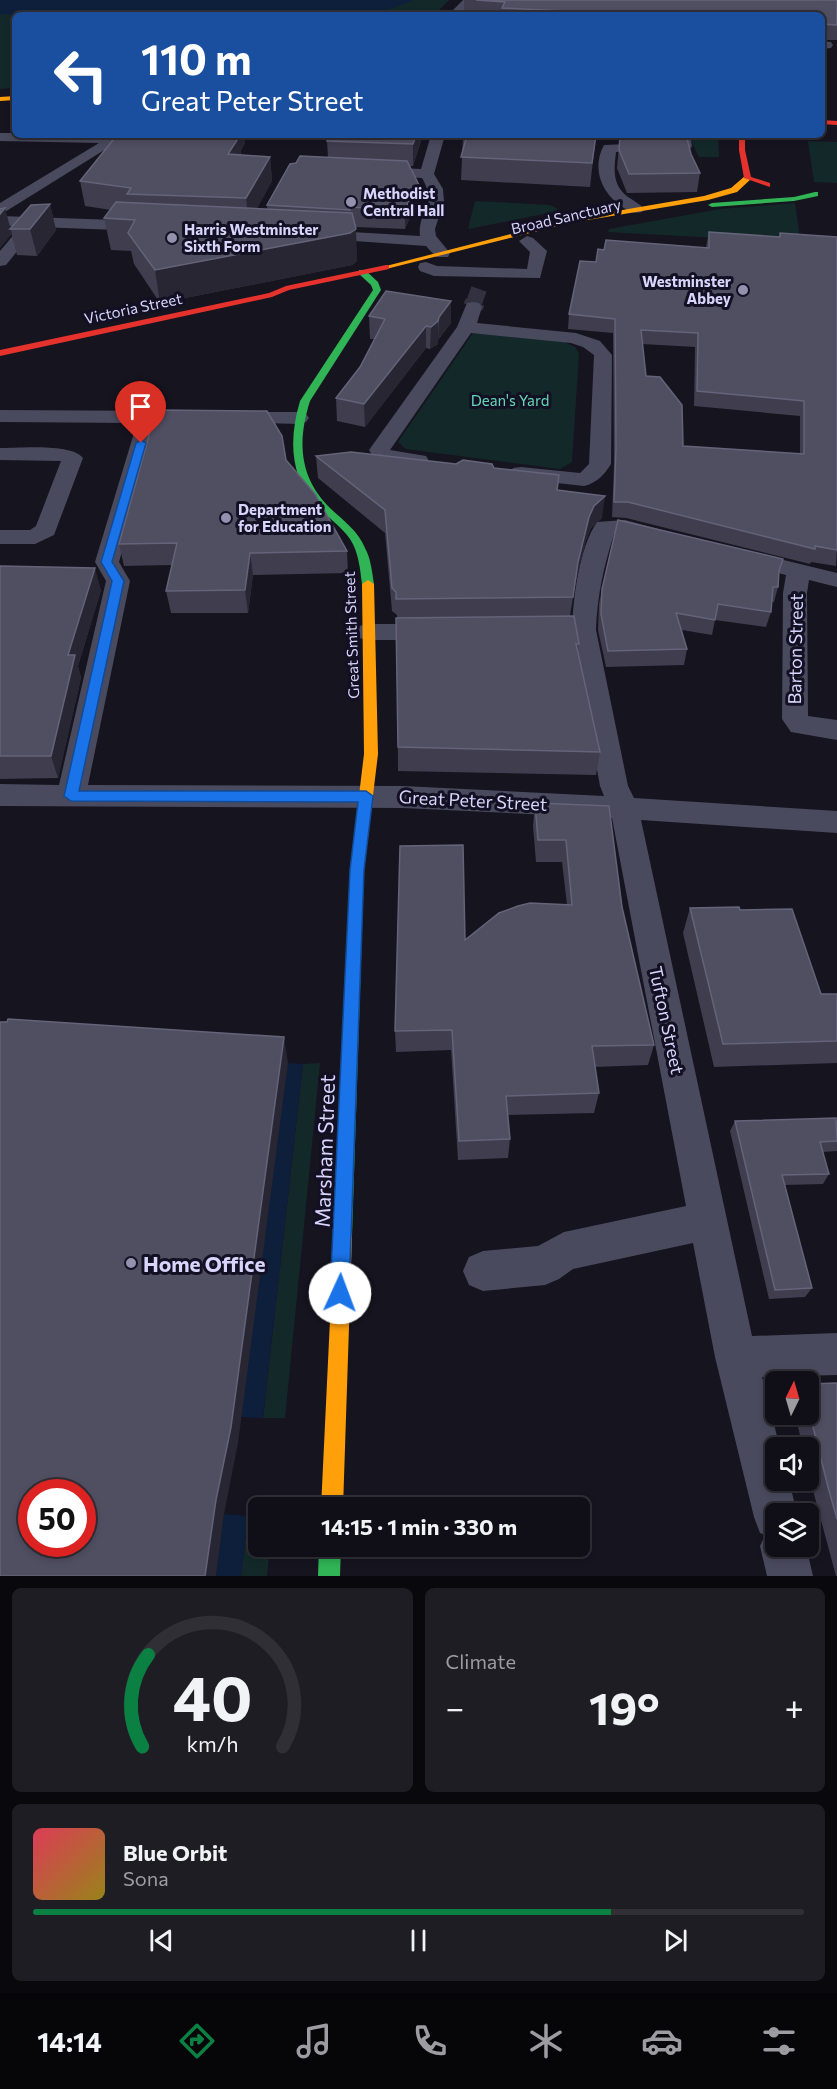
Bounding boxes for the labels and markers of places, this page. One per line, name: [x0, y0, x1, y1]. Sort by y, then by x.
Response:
place label: Methodist Central Hall: [363, 184, 444, 219]
marker: Methodist Central Hall: [344, 195, 358, 209]
place label: Harris Westminster Sixth Form: [184, 220, 319, 255]
marker: Harris Westminster Sixth Form: [165, 231, 179, 245]
place label: Westminster Abbey: [642, 272, 732, 307]
marker: Westminster Abbey: [736, 283, 750, 297]
pin: [115, 381, 166, 443]
place label: Department for Education: [238, 500, 332, 535]
marker: Department for Education: [219, 511, 233, 525]
place label: Home Office: [143, 1251, 266, 1276]
marker: Home Office: [124, 1256, 138, 1270]

